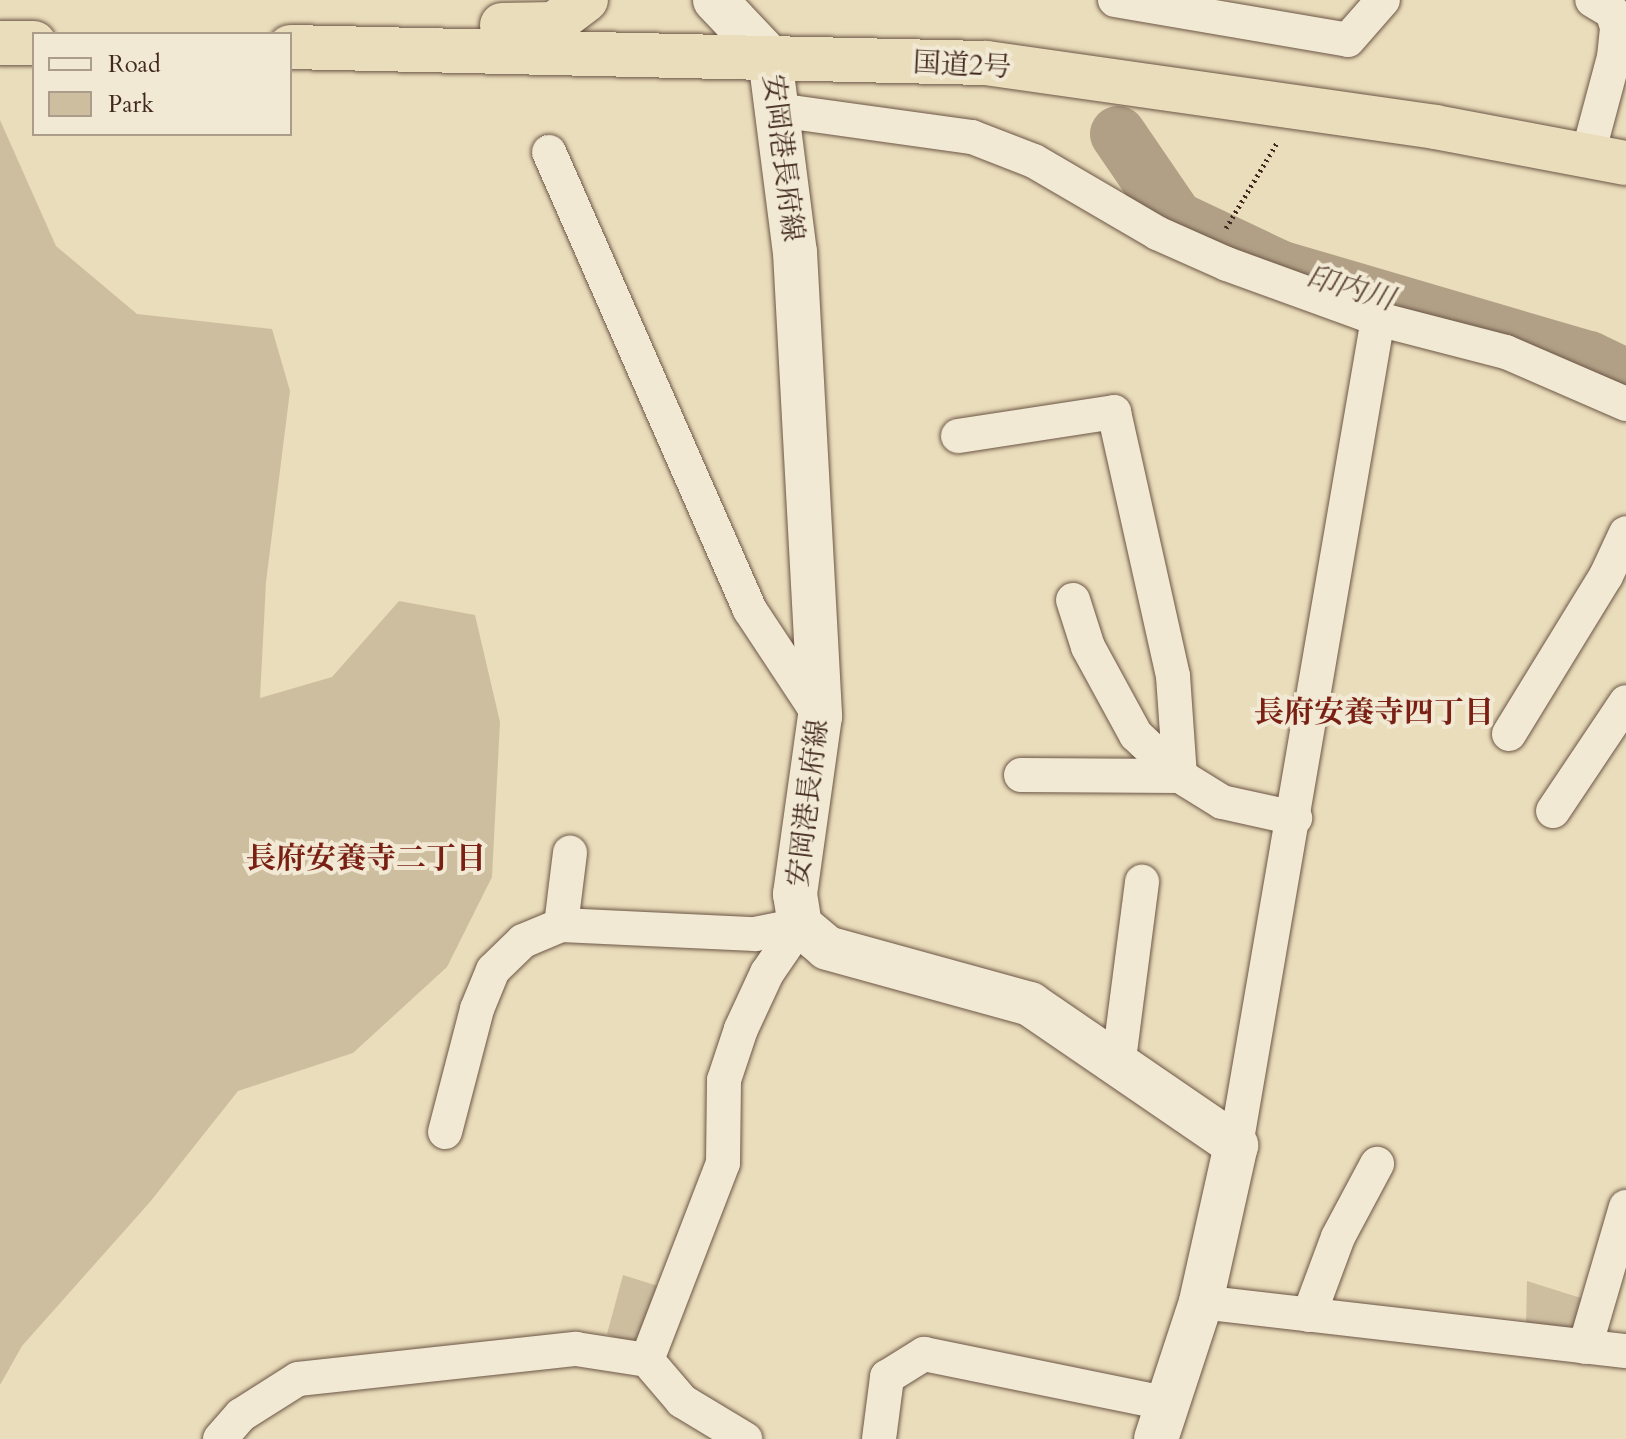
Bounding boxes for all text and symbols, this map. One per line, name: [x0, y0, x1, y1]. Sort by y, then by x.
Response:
legend: [32, 32, 292, 136]
street label: 国道2号: [912, 46, 1012, 84]
text: Road: [108, 48, 161, 81]
street label: 安岡港長府線: [756, 73, 810, 243]
text: Park: [108, 88, 154, 121]
water label: 印内川: [1302, 259, 1398, 319]
district label: 長府安養寺四丁目: [1254, 695, 1494, 731]
street label: 安岡港長府線: [781, 718, 835, 888]
district label: 長府安養寺二丁目: [246, 841, 486, 877]

